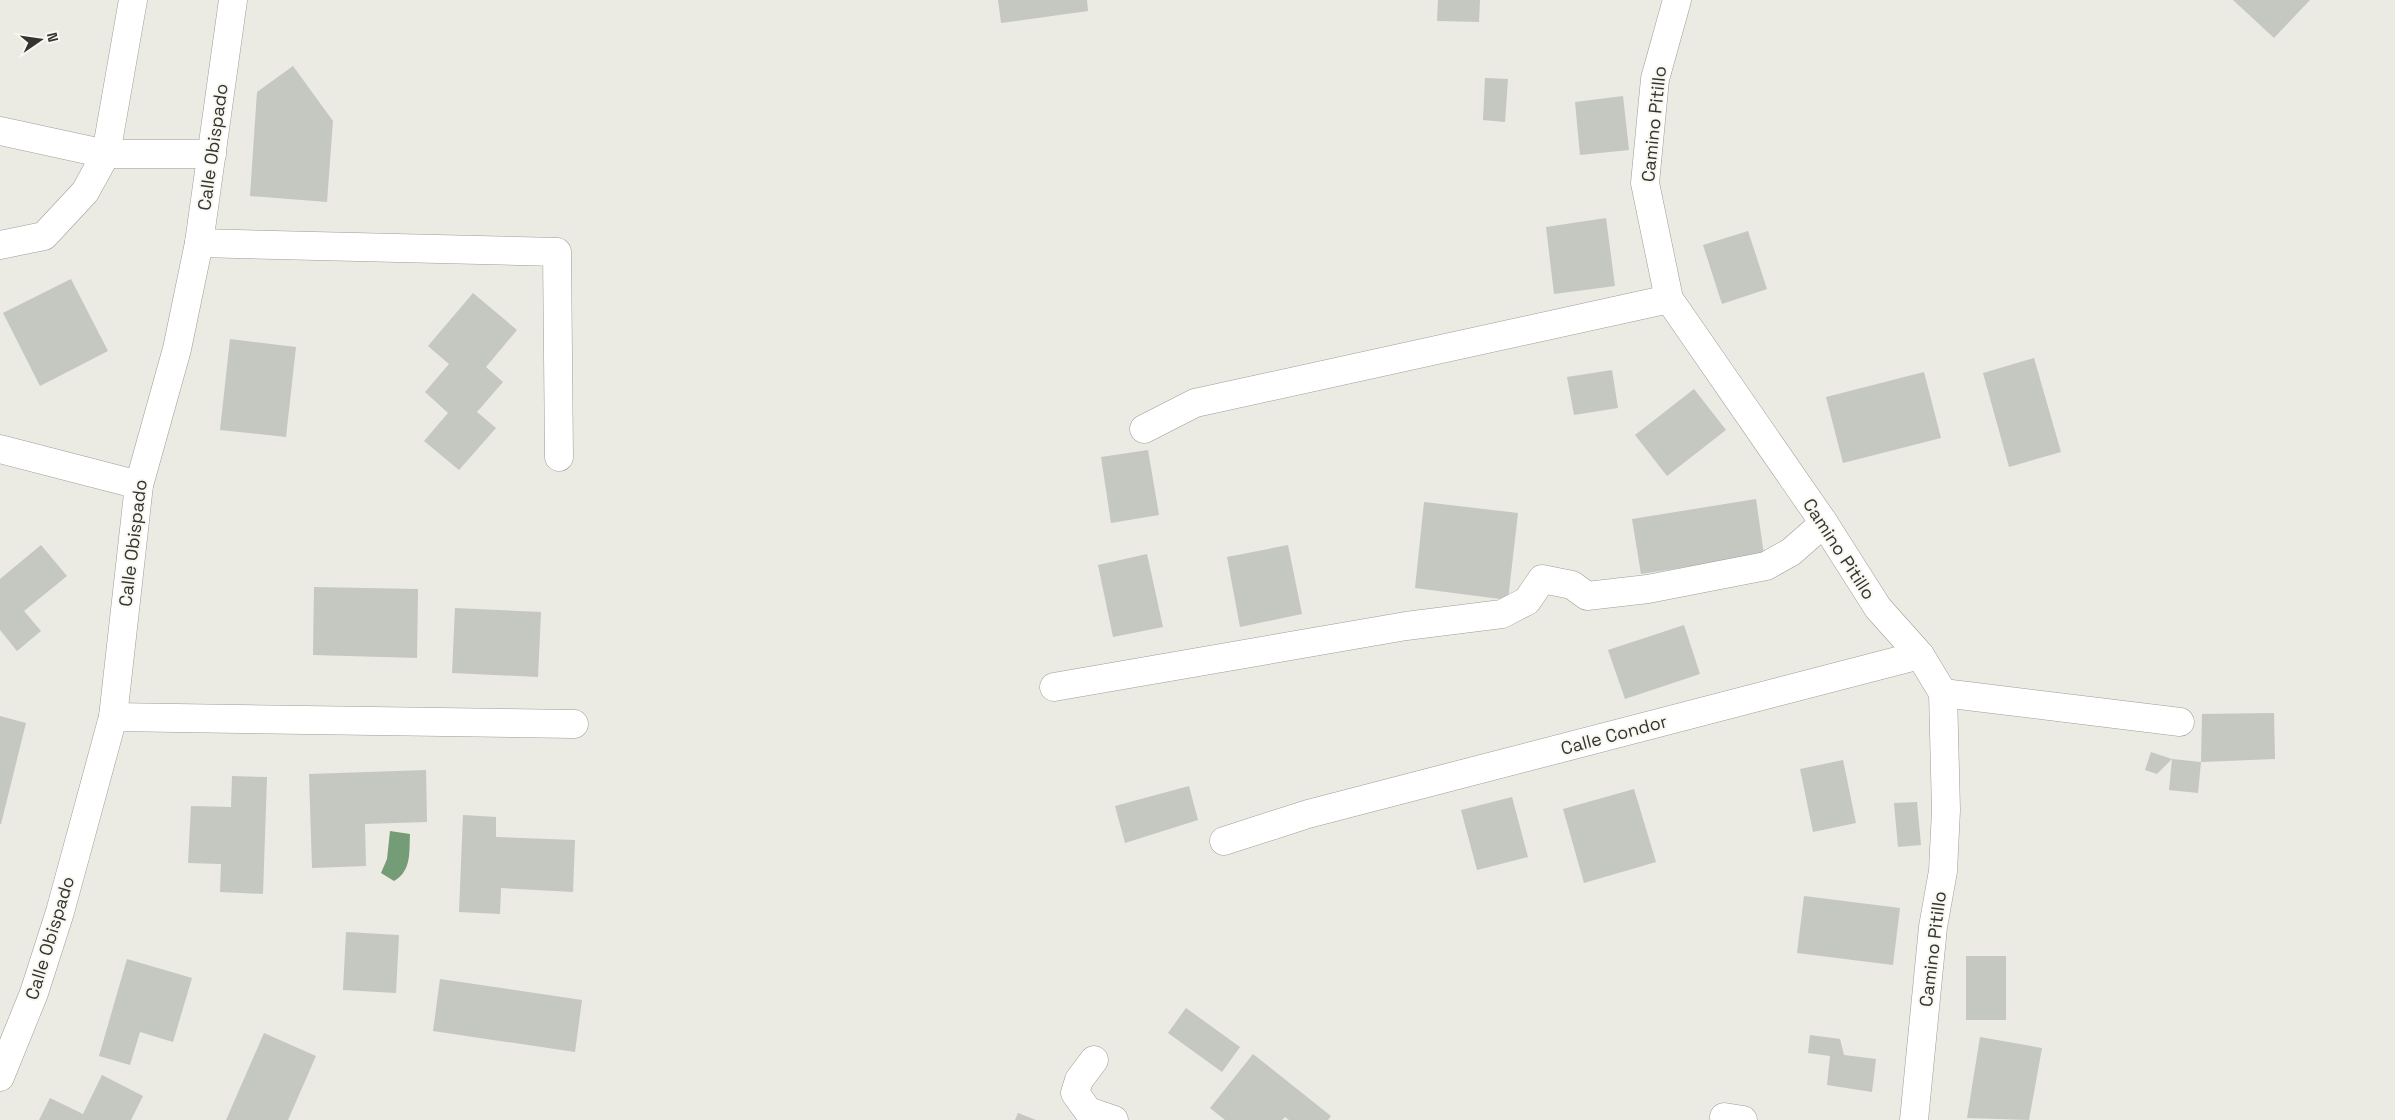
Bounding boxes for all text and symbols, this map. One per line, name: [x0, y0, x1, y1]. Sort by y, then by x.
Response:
north arrow: [15, 15, 65, 65]
text: N: [43, 30, 62, 44]
street label: Camino Pitillo: [1636, 65, 1671, 183]
street label: Calle Obispado: [192, 82, 233, 212]
street label: Calle Obispado: [113, 478, 152, 608]
street label: Camino Pitillo: [1798, 494, 1881, 604]
street label: Calle Condor: [1558, 709, 1670, 760]
street label: Calle Obispado: [20, 873, 79, 1002]
street label: Camino Pitillo: [1914, 890, 1951, 1008]

